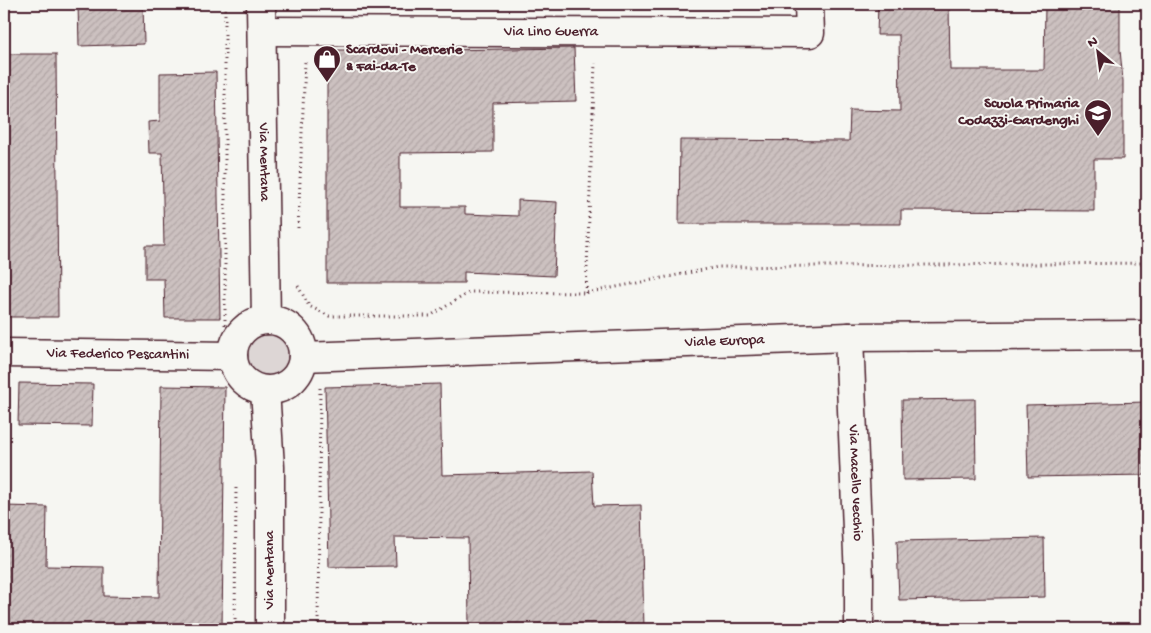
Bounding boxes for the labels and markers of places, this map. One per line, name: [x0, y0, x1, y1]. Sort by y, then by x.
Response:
place label: Scardovi - Mercerie & Fai-da-Te: [346, 41, 464, 76]
shop icon: Scardovi - Mercerie & Fai-da-Te: [312, 44, 342, 83]
place label: Scuola Primaria Codazzi-Gardenghi: [957, 95, 1080, 130]
school or university icon: Scuola Primaria Codazzi-Gardenghi: [1083, 98, 1113, 137]

